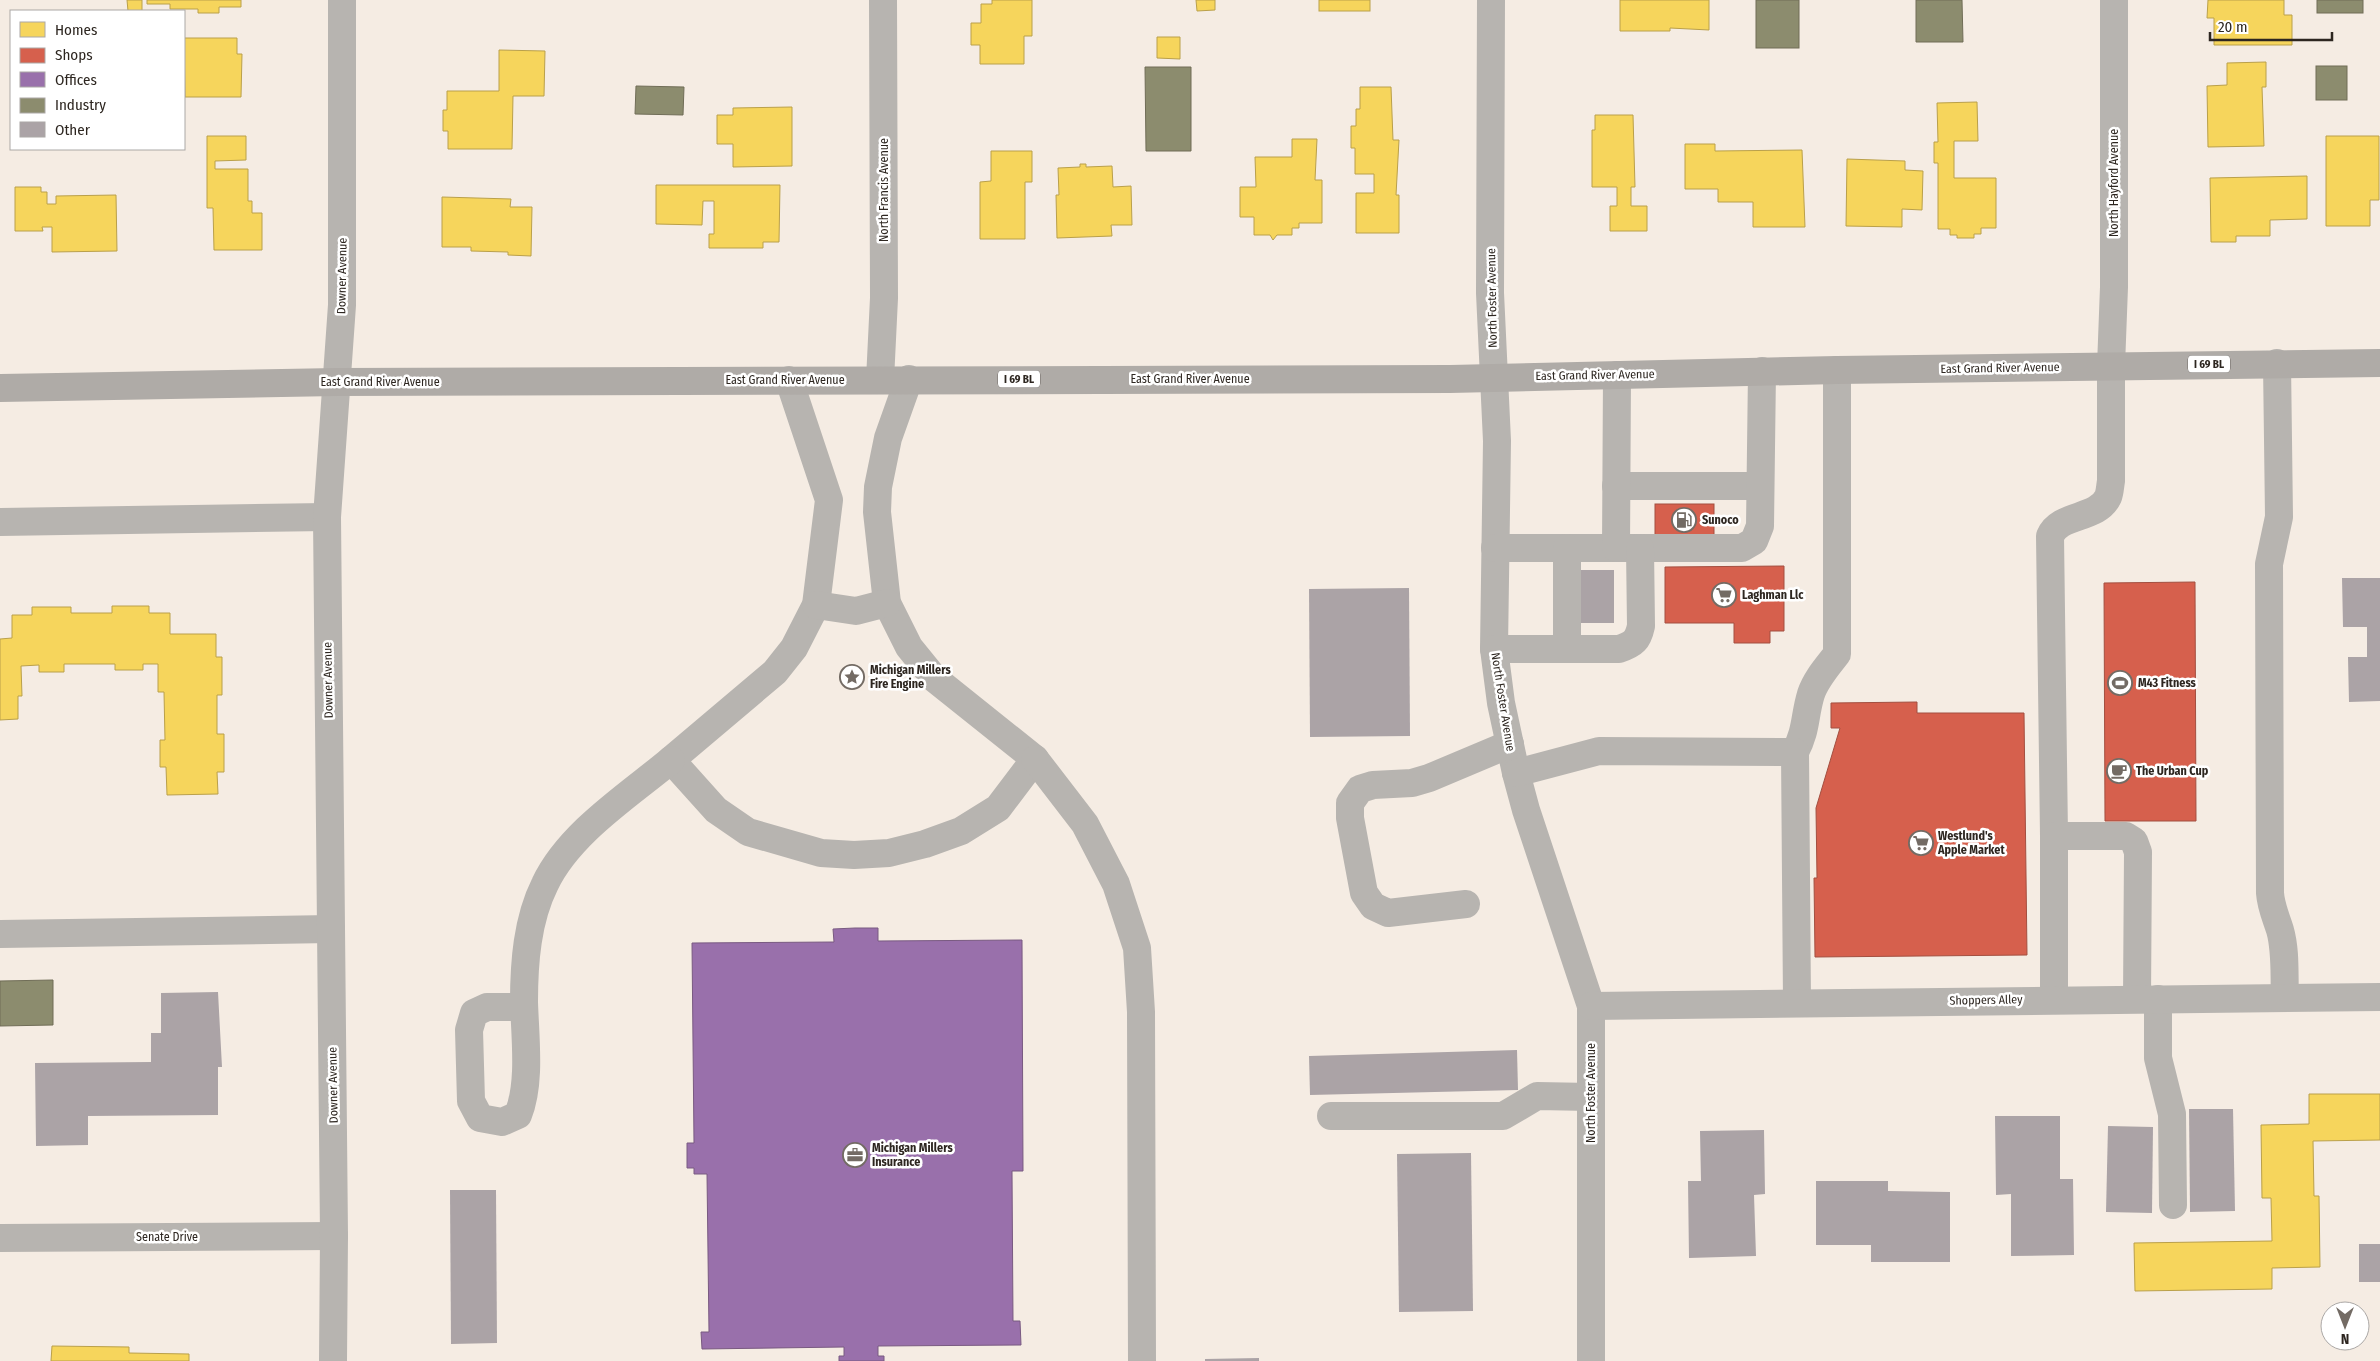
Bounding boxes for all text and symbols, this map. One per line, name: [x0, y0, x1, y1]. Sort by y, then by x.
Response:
legend: [10, 10, 185, 150]
scale bar: [2210, 10, 2332, 42]
text: 20 m: [2218, 18, 2248, 36]
text: Homes: [55, 21, 97, 39]
text: Shops: [55, 46, 93, 64]
text: Offices: [55, 71, 97, 89]
text: Industry: [55, 96, 106, 114]
text: Other: [55, 121, 91, 139]
street label: North Hayford Avenue: [2107, 129, 2121, 237]
street label: North Francis Avenue: [877, 138, 891, 242]
street label: Downer Avenue: [334, 238, 350, 314]
street label: North Foster Avenue: [1484, 248, 1500, 348]
road number: I 69 BL: [2188, 356, 2230, 372]
street label: East Grand River Avenue: [1940, 360, 2060, 376]
street label: East Grand River Avenue: [1535, 367, 1655, 383]
road number: I 69 BL: [998, 370, 1040, 388]
street label: East Grand River Avenue: [1130, 372, 1250, 386]
street label: East Grand River Avenue: [725, 373, 845, 387]
street label: East Grand River Avenue: [320, 375, 440, 389]
fuel station icon: Sunoco: [1671, 507, 1697, 533]
place label: Sunoco: [1702, 513, 1739, 527]
supermarket icon: Laghman Llc: [1711, 582, 1737, 608]
place label: Laghman Llc: [1742, 588, 1804, 602]
street label: Downer Avenue: [320, 642, 336, 718]
street label: North Foster Avenue: [1488, 652, 1518, 752]
place label: Michigan Millers Fire Engine: [870, 663, 951, 691]
place icon: Michigan Millers Fire Engine: [839, 664, 865, 690]
sports icon: M43 Fitness: [2107, 670, 2133, 696]
place label: M43 Fitness: [2138, 676, 2197, 690]
cafe icon: The Urban Cup: [2106, 758, 2132, 784]
place label: The Urban Cup: [2136, 764, 2209, 778]
place label: Westlund's Apple Market: [1937, 829, 2005, 857]
supermarket icon: Westlund's Apple Market: [1908, 830, 1934, 856]
street label: Shoppers Alley: [1949, 992, 2023, 1008]
street label: North Foster Avenue: [1584, 1043, 1598, 1143]
street label: Downer Avenue: [325, 1047, 341, 1123]
place label: Michigan Millers Insurance: [872, 1141, 953, 1169]
office icon: Michigan Millers Insurance: [842, 1142, 868, 1168]
street label: Senate Drive: [136, 1230, 198, 1244]
north arrow: [2320, 1301, 2370, 1351]
text: N: [2341, 1330, 2349, 1347]

